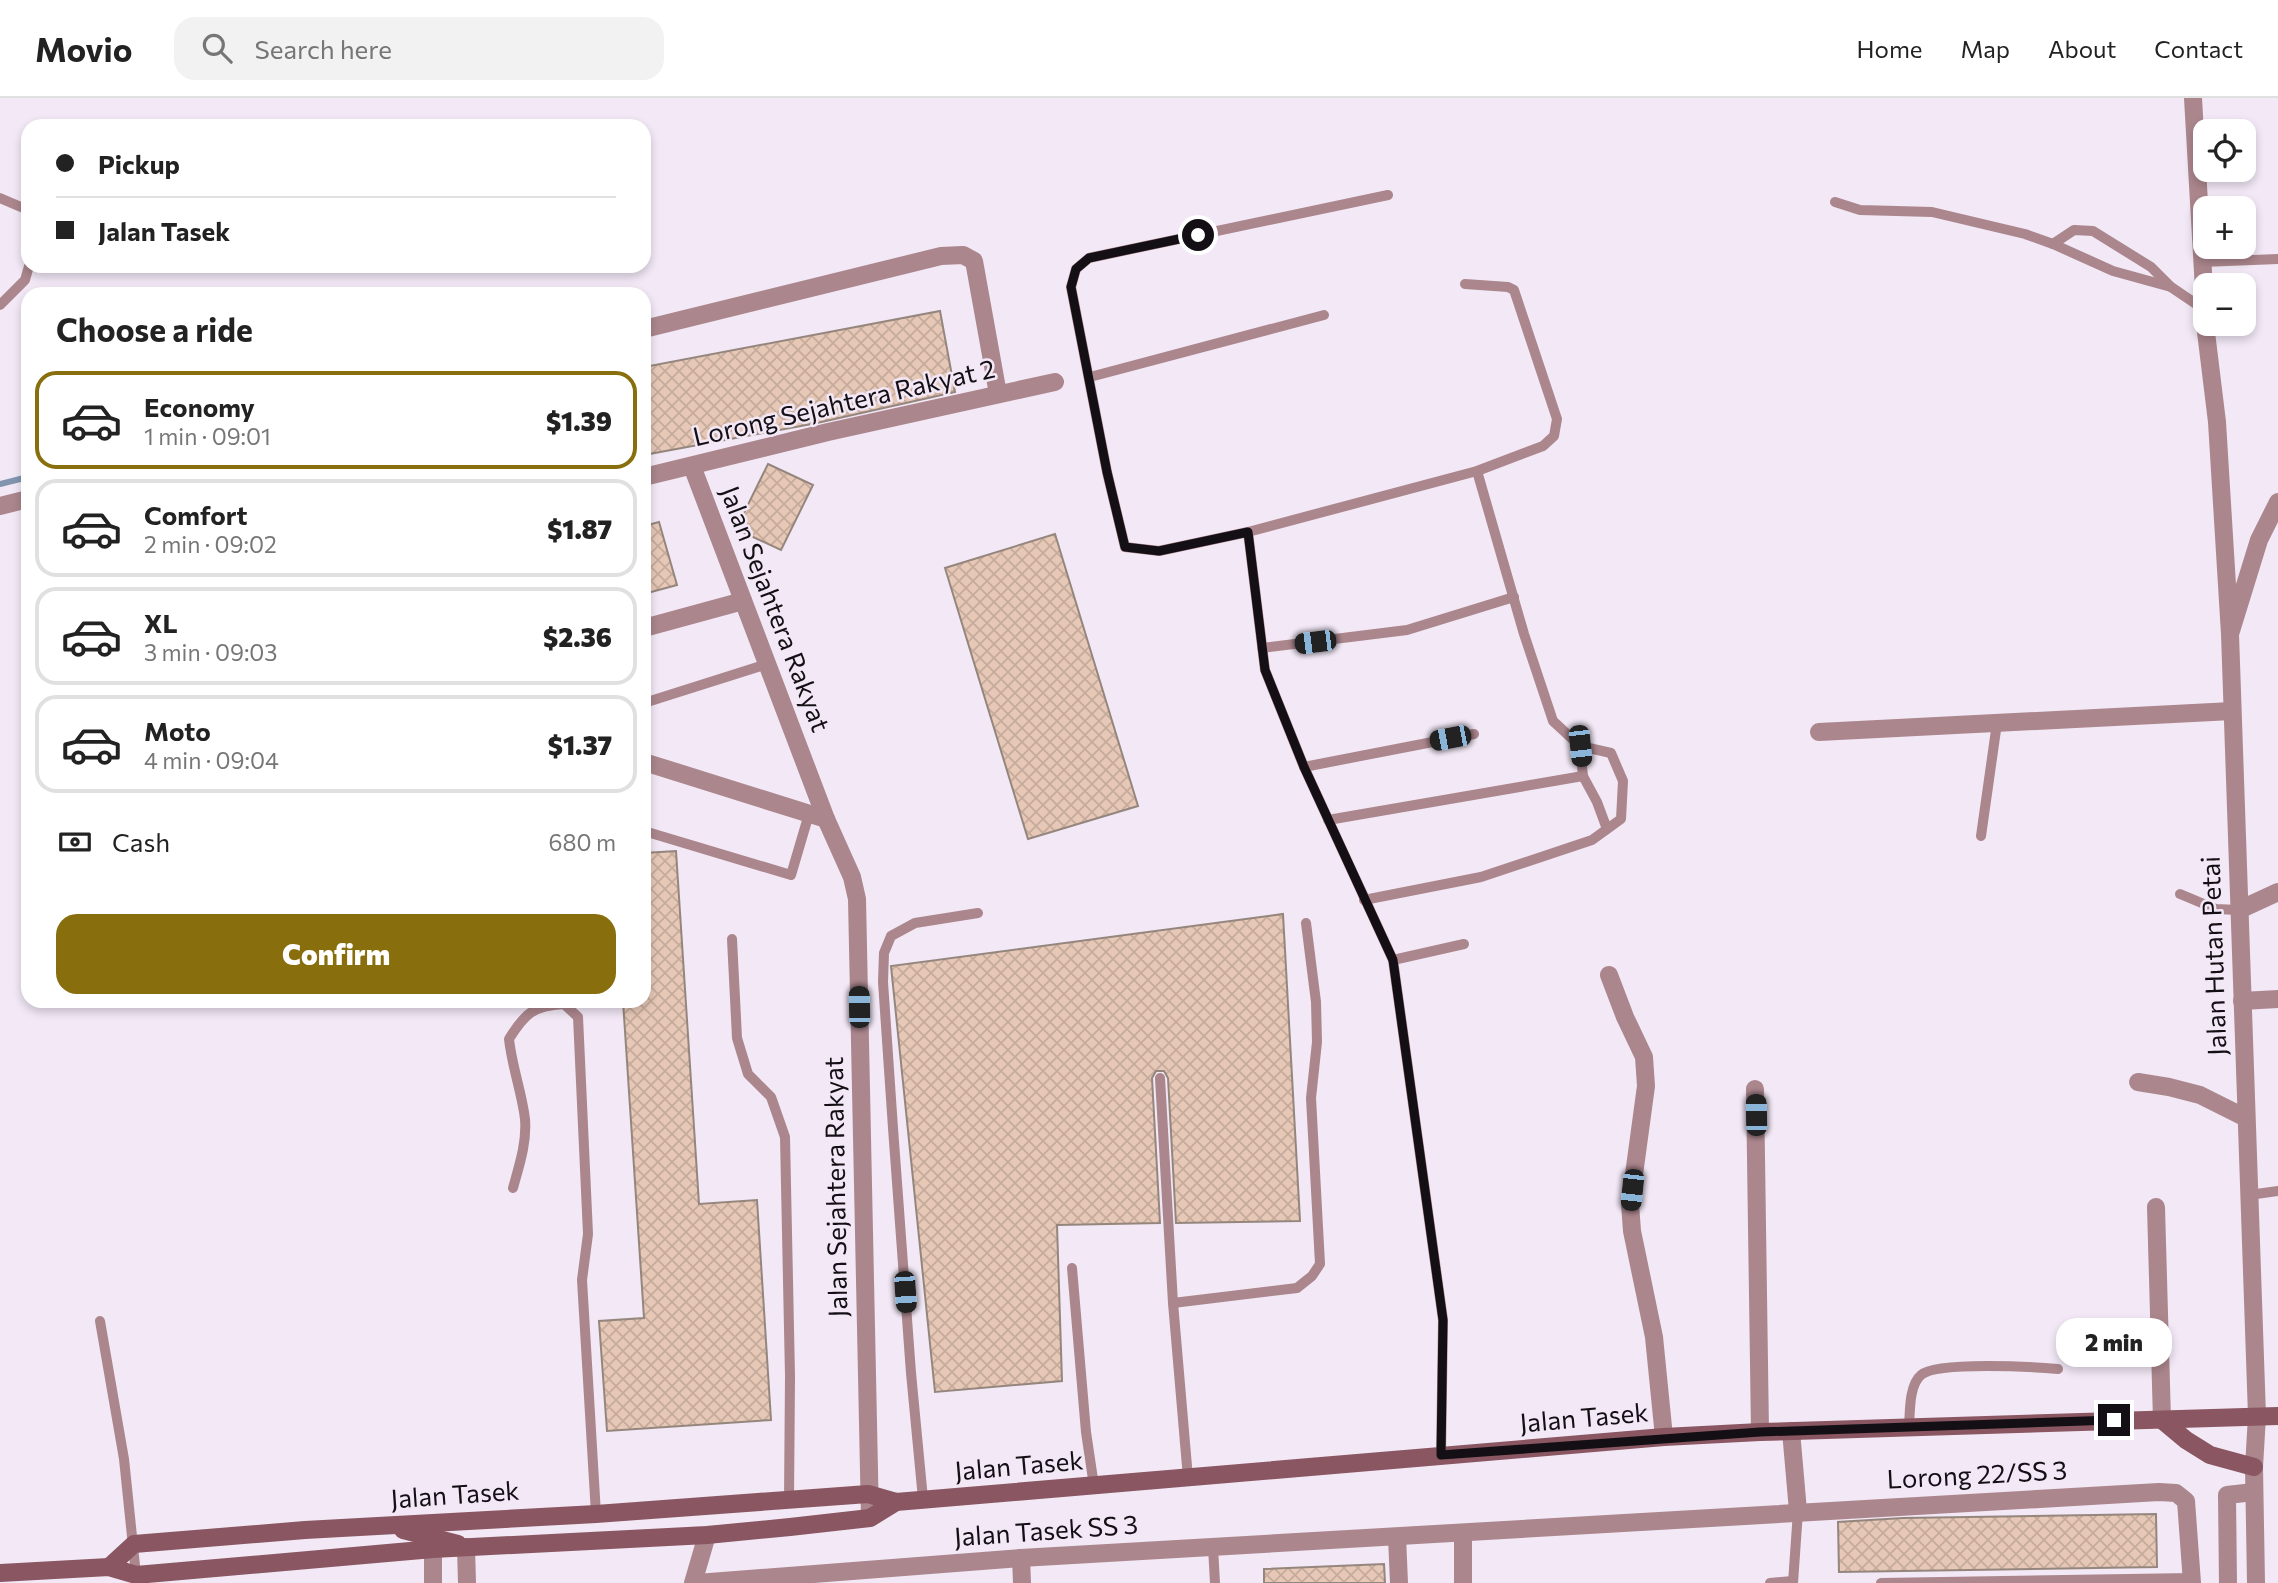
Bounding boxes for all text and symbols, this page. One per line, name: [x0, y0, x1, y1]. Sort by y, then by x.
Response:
search box: [174, 17, 664, 80]
text: Movio: [35, 28, 132, 69]
icon: search: [198, 29, 236, 67]
text: Search here: [254, 33, 392, 64]
text: Home: [1857, 34, 1923, 63]
text: Map: [1961, 34, 2010, 63]
text: About: [2048, 34, 2116, 63]
text: Contact: [2154, 34, 2243, 63]
map controls: [2193, 119, 2256, 336]
button: locate: [2193, 119, 2256, 182]
text: Pickup: [98, 148, 180, 179]
button: +: [2193, 196, 2256, 259]
text: Jalan Tasek: [98, 215, 230, 246]
route start: [1182, 219, 1214, 251]
button: −: [2193, 273, 2256, 336]
text: Choose a ride: [56, 309, 253, 349]
street label: Lorong Sejahtera Rakyat 2: [690, 352, 998, 451]
icon: car: [60, 389, 123, 452]
text: Economy: [144, 391, 255, 422]
text: $1.39: [546, 405, 612, 436]
text: 1 min · 09:01: [144, 422, 271, 450]
street label: Jalan Sejahtera Rakyat: [715, 481, 838, 736]
icon: car: [60, 497, 123, 560]
text: Comfort: [144, 499, 247, 530]
text: $1.87: [547, 513, 612, 544]
text: 2 min · 09:02: [144, 530, 277, 558]
icon: car: [60, 605, 123, 668]
text: XL: [144, 607, 178, 638]
text: $2.36: [543, 621, 612, 652]
car: [1293, 629, 1338, 655]
text: 3 min · 09:03: [144, 638, 277, 666]
icon: car: [60, 713, 123, 776]
text: Moto: [144, 715, 211, 746]
car: [1428, 724, 1473, 752]
car: [1568, 724, 1593, 768]
text: $1.37: [548, 729, 612, 760]
text: 4 min · 09:04: [144, 746, 279, 774]
icon: cash: [56, 823, 94, 861]
text: Cash: [112, 826, 170, 857]
text: 680 m: [549, 828, 616, 856]
street label: Jalan Hutan Petai: [2194, 856, 2231, 1056]
button: Confirm: [56, 914, 616, 994]
car: [849, 986, 870, 1028]
street label: Jalan Sejahtera Rakyat: [817, 1056, 852, 1318]
car: [1746, 1094, 1767, 1136]
car: [1620, 1168, 1645, 1212]
car: [894, 1270, 917, 1314]
callout: 2 min: [2056, 1318, 2172, 1368]
text: 2 min: [2085, 1328, 2143, 1356]
street label: Jalan Tasek: [1518, 1395, 1649, 1438]
route end: [2098, 1404, 2130, 1436]
street label: Jalan Tasek: [953, 1443, 1084, 1486]
street label: Lorong 22/SS 3: [1886, 1453, 2068, 1494]
street label: Jalan Tasek: [390, 1474, 520, 1513]
street label: Jalan Tasek SS 3: [953, 1508, 1139, 1551]

